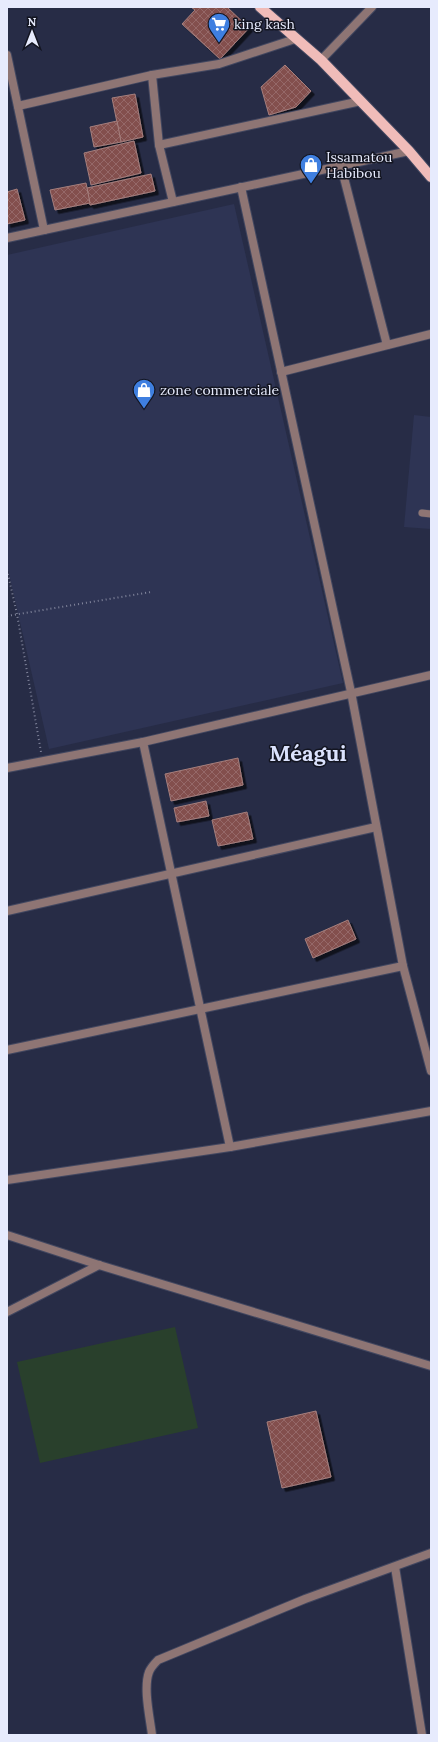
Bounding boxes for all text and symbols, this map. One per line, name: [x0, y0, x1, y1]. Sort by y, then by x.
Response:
supermarket icon: king kash: [206, 11, 232, 44]
north arrow: [12, 12, 52, 52]
text: N: [28, 15, 37, 29]
place label: king kash: [234, 15, 295, 33]
place label: Issamatou Habibou: [326, 148, 392, 182]
shop icon: Issamatou Habibou: [298, 152, 324, 185]
shop icon: zone commerciale: [131, 377, 157, 410]
place label: zone commerciale: [160, 381, 280, 399]
district label: Méagui: [269, 739, 347, 767]

